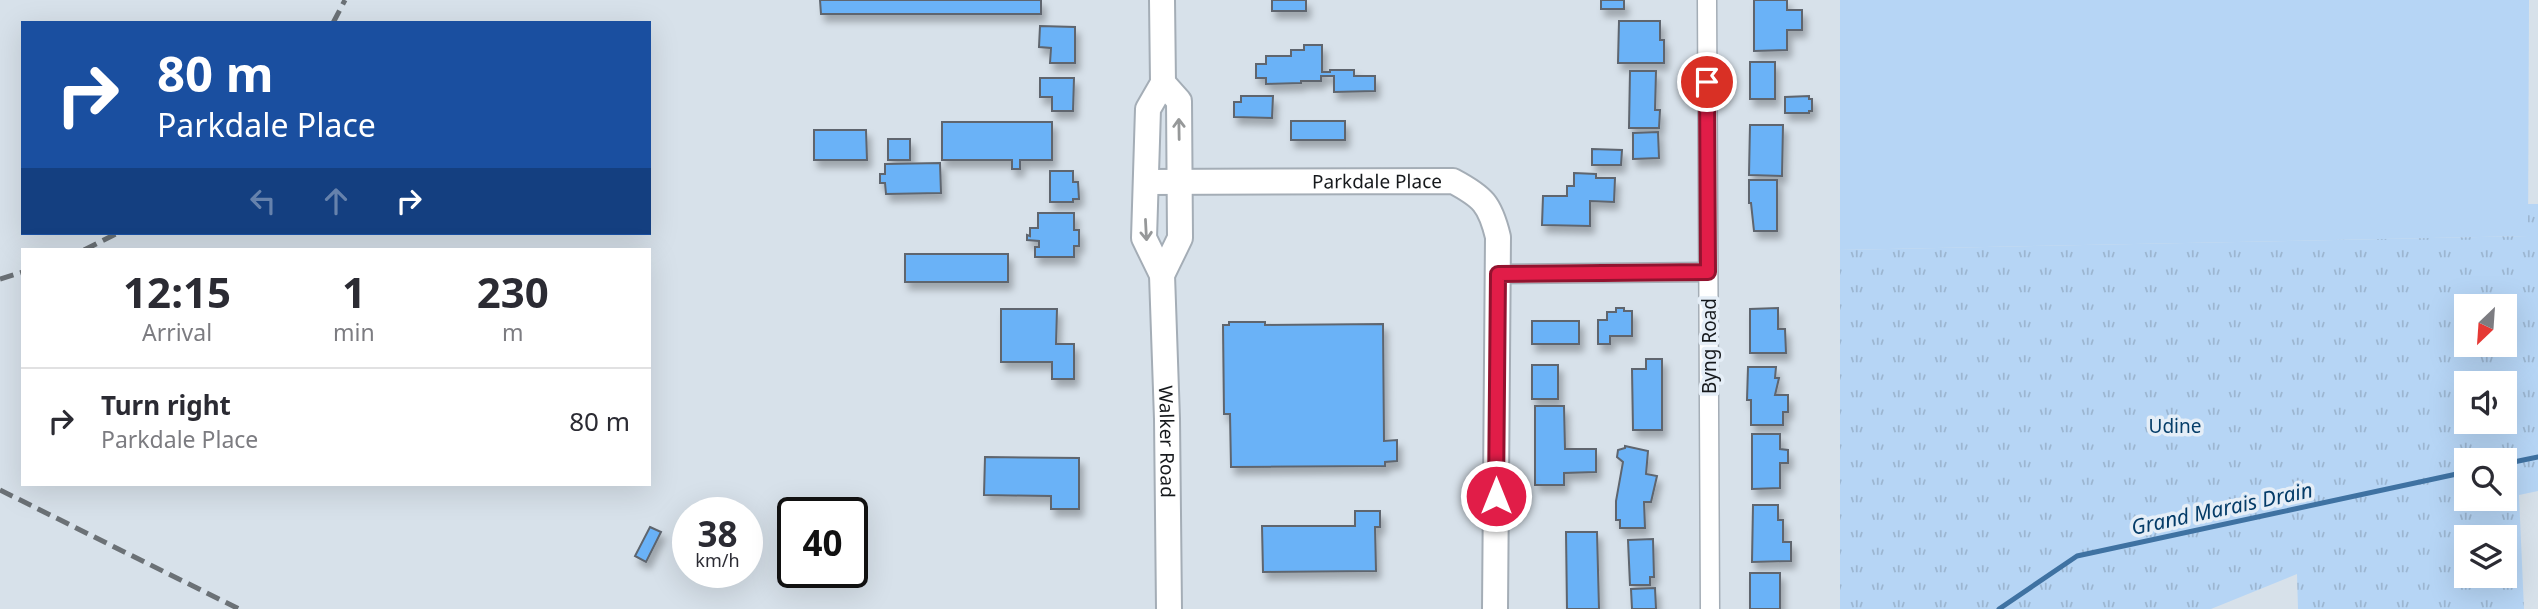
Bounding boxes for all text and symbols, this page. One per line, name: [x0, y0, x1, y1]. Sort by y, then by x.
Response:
text: 80 m: [157, 40, 274, 106]
icon: right: [42, 49, 133, 140]
pin: [1677, 52, 1737, 112]
icon: arrive: [1688, 63, 1726, 101]
text: Parkdale Place: [157, 103, 376, 146]
one-way arrow: [1172, 118, 1186, 141]
street label: Parkdale Place: [1312, 168, 1442, 194]
icon: left: [244, 182, 282, 220]
icon: ahead: [317, 182, 355, 220]
icon: right: [390, 182, 428, 220]
one-way arrow: [1139, 218, 1152, 241]
text: 12:15: [123, 263, 231, 320]
text: 1: [342, 263, 366, 320]
text: 230: [477, 263, 549, 320]
north arrow: [2454, 294, 2516, 357]
map controls: [2454, 294, 2517, 588]
street label: Byng Road: [1696, 298, 1722, 394]
text: Arrival: [142, 316, 212, 348]
text: min: [333, 316, 375, 348]
text: m: [502, 316, 524, 348]
button: sound: [2454, 371, 2517, 434]
street label: Walker Road: [1153, 385, 1181, 498]
text: Turn right: [101, 387, 231, 423]
icon: right: [42, 402, 80, 440]
text: 80 m: [569, 403, 630, 439]
park label: Udine: [2149, 413, 2201, 439]
text: Parkdale Place: [101, 423, 258, 455]
button: search: [2454, 448, 2517, 511]
position arrow: [1459, 459, 1533, 533]
water label: Grand Marais Drain: [2129, 475, 2315, 541]
speed limit sign: 40: [777, 497, 868, 588]
text: 38: [697, 510, 738, 557]
button: layers: [2454, 525, 2517, 588]
text: km/h: [695, 548, 740, 572]

